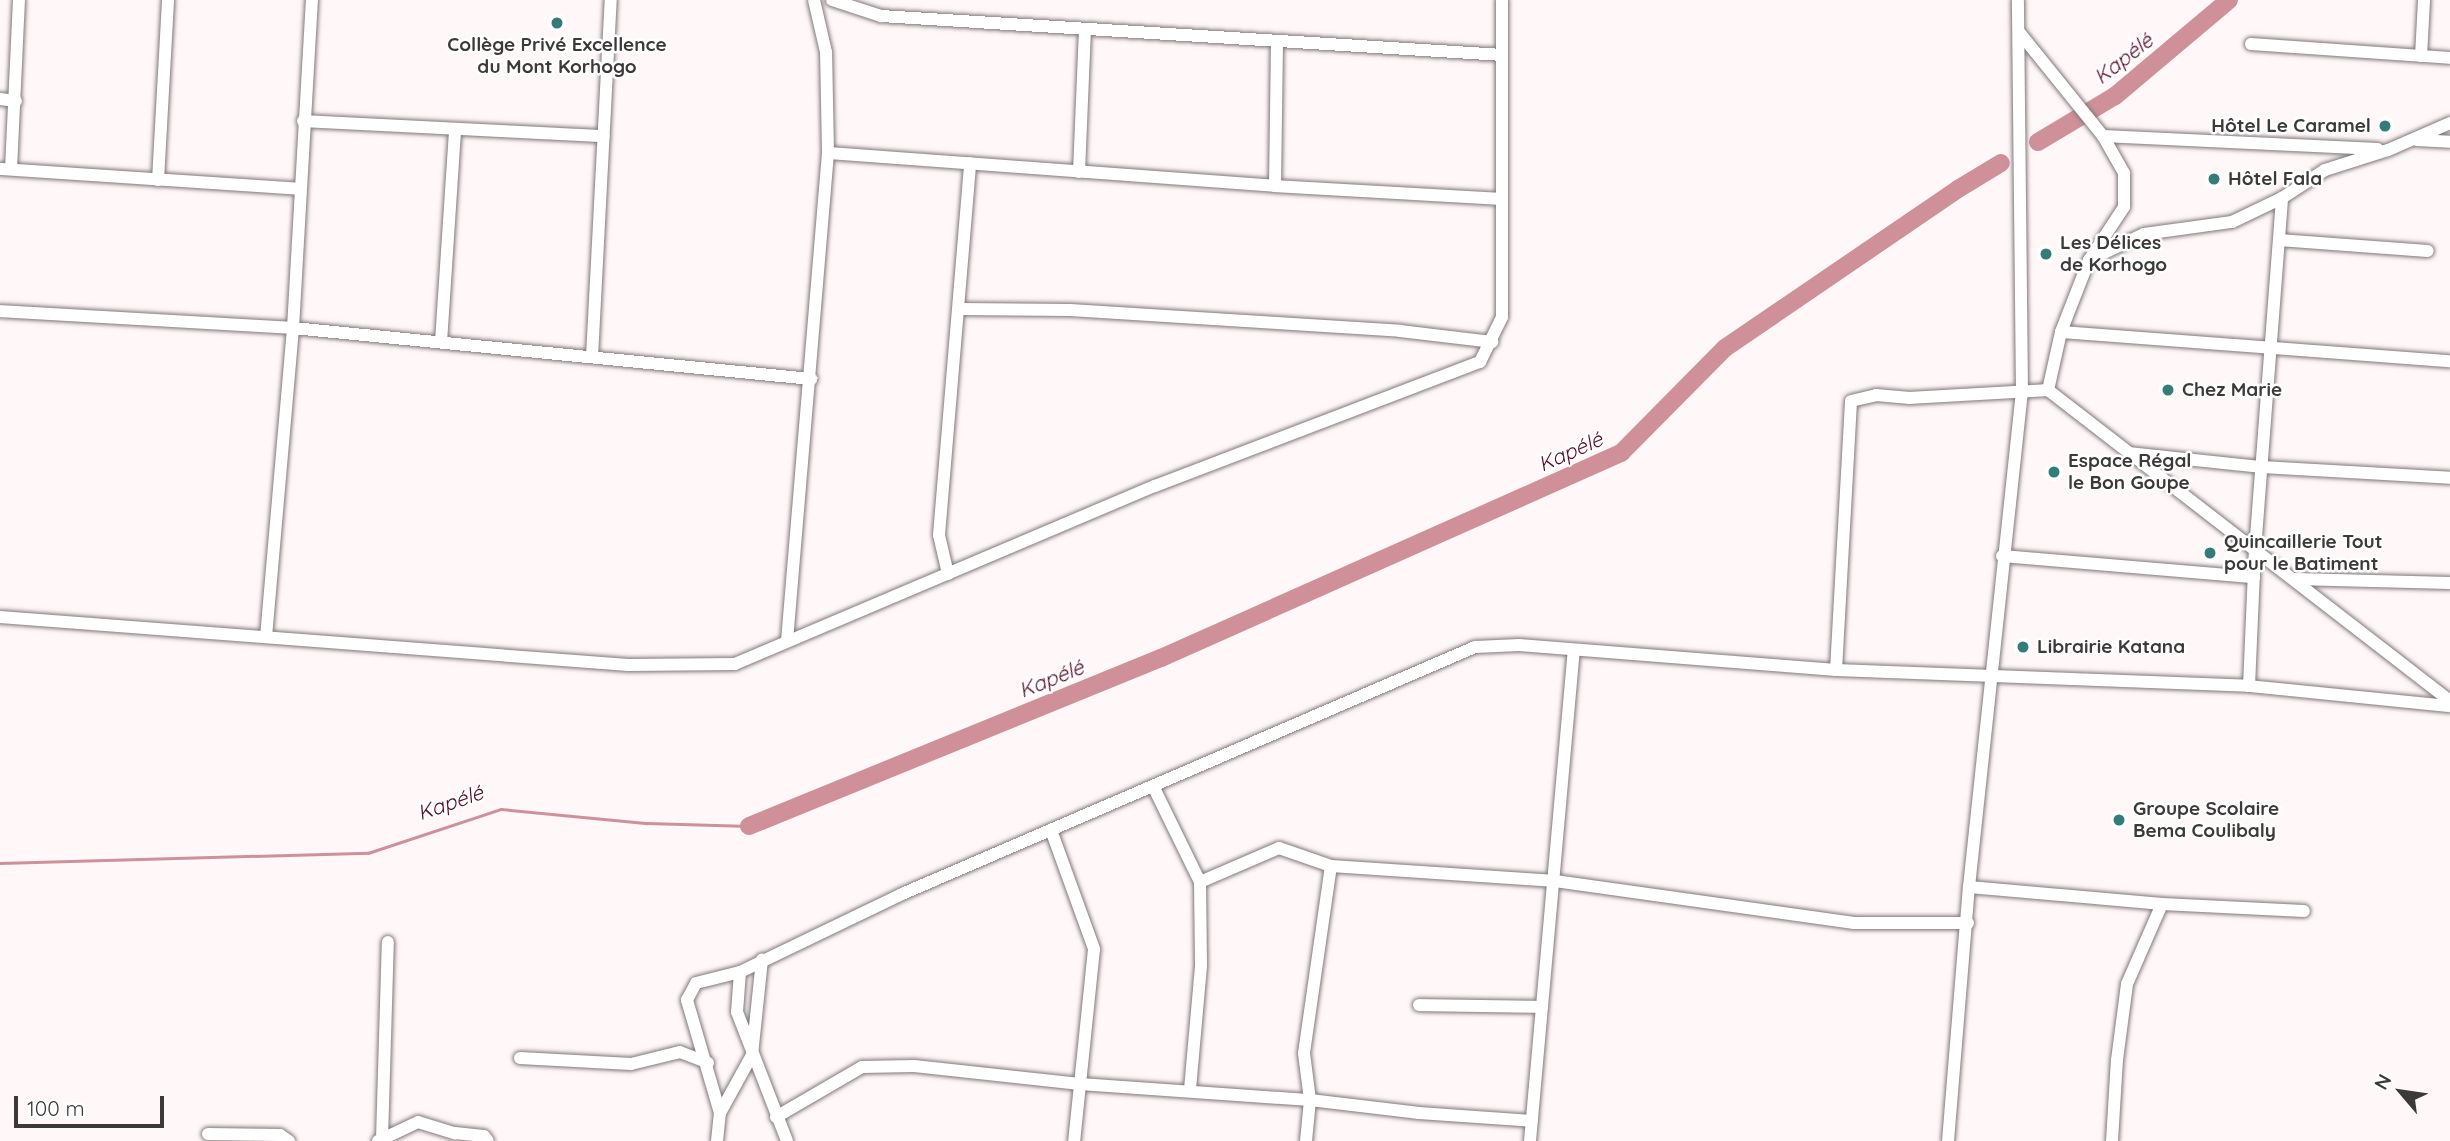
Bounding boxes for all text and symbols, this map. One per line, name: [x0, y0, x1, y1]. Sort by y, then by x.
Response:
marker: Collège Privé Excellence du Mont Korhogo: [549, 15, 565, 31]
water label: Kapélé: [2088, 27, 2158, 89]
place label: Collège Privé Excellence du Mont Korhogo: [447, 34, 667, 78]
place label: Hôtel Le Caramel: [2211, 115, 2371, 137]
marker: Hôtel Le Caramel: [2377, 118, 2393, 134]
place label: Hôtel Fala: [2228, 168, 2322, 190]
marker: Hôtel Fala: [2206, 171, 2222, 187]
place label: Les Délices de Korhogo: [2060, 232, 2167, 276]
marker: Les Délices de Korhogo: [2038, 246, 2054, 262]
place label: Chez Marie: [2182, 379, 2282, 401]
marker: Chez Marie: [2160, 382, 2176, 398]
water label: Kapélé: [1534, 426, 1606, 476]
place label: Espace Régal le Bon Goupe: [2068, 450, 2191, 494]
marker: Espace Régal le Bon Goupe: [2046, 464, 2062, 480]
place label: Quincaillerie Tout pour le Batiment: [2224, 531, 2383, 575]
marker: Quincaillerie Tout pour le Batiment: [2202, 545, 2218, 561]
place label: Librairie Katana: [2037, 636, 2185, 658]
marker: Librairie Katana: [2015, 639, 2031, 655]
water label: Kapélé: [1015, 654, 1087, 702]
water label: Kapélé: [414, 779, 486, 825]
place label: Groupe Scolaire Bema Coulibaly: [2133, 798, 2279, 842]
marker: Groupe Scolaire Bema Coulibaly: [2111, 812, 2127, 828]
north arrow: [2366, 1057, 2436, 1127]
text: N: [2369, 1070, 2397, 1094]
scale bar: [18, 1082, 168, 1126]
text: 100 m: [27, 1095, 85, 1121]

